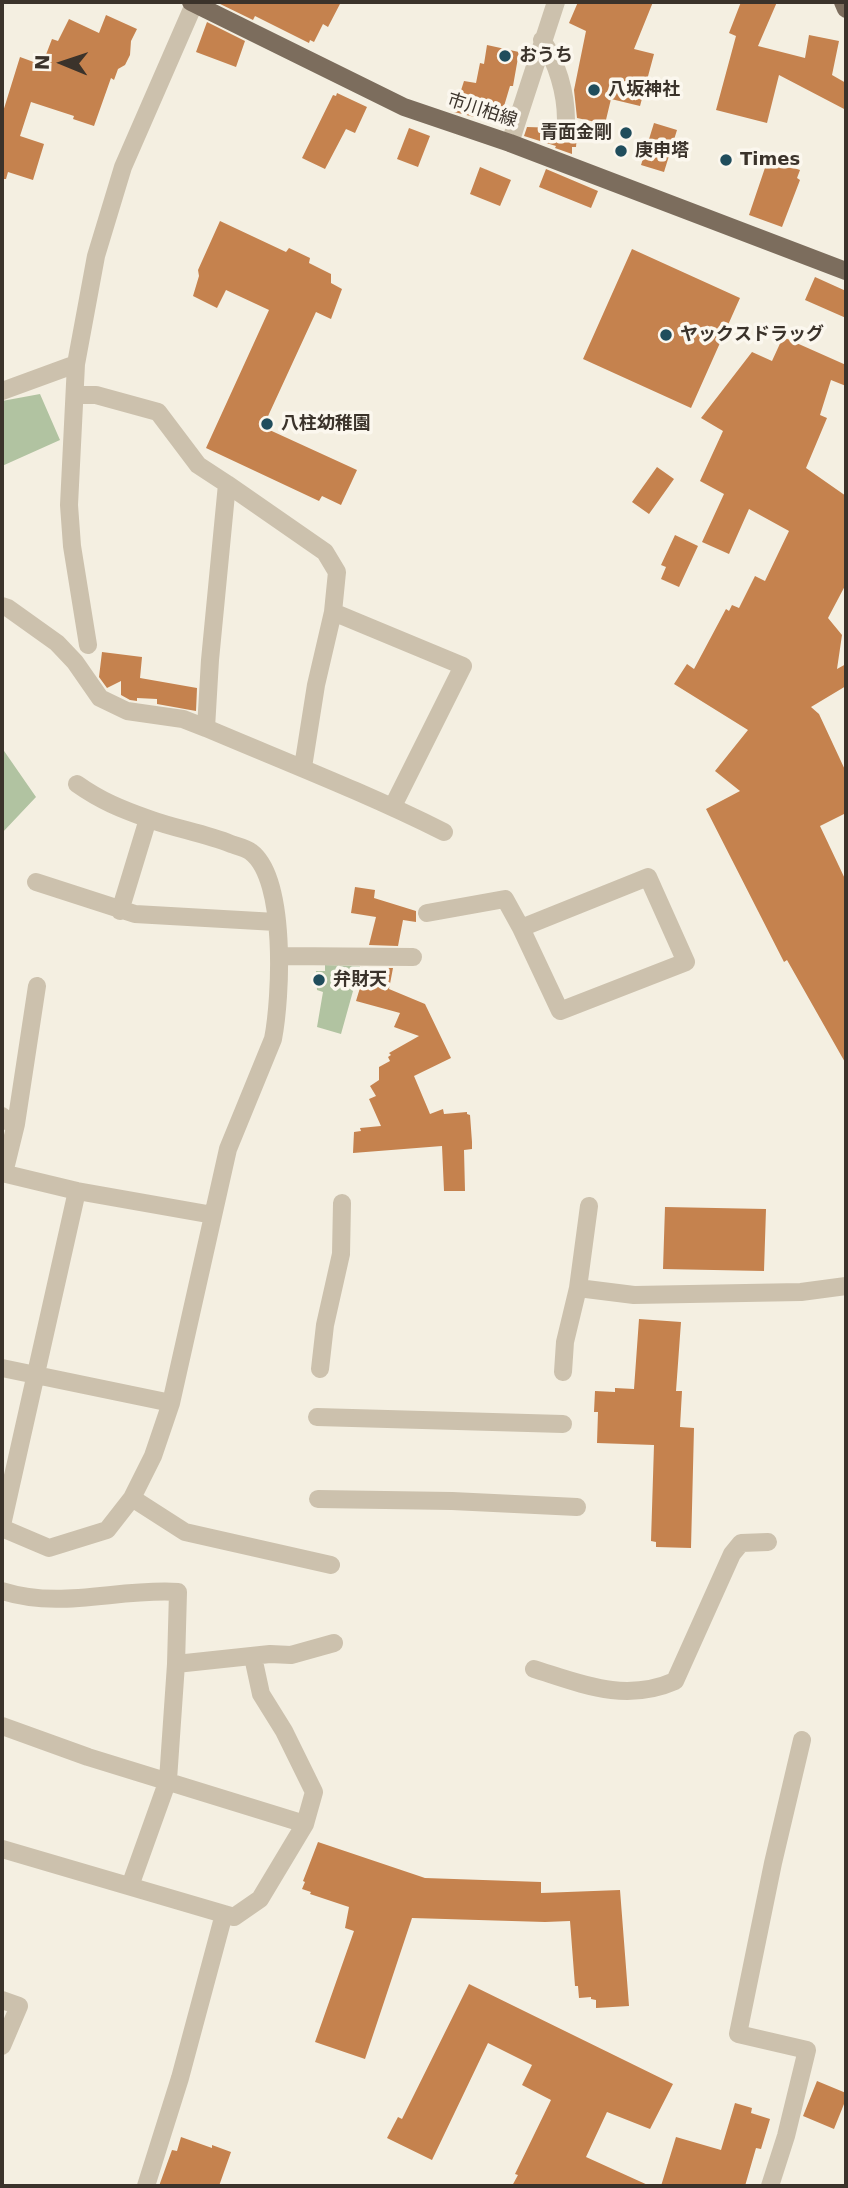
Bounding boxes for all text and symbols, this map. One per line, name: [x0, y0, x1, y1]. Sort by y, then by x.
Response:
north arrow: [28, 28, 98, 98]
place label: おうち: [519, 45, 573, 67]
marker: おうち: [497, 48, 513, 64]
text: N: [31, 54, 53, 71]
place label: 八坂神社: [608, 79, 680, 101]
marker: 八坂神社: [586, 82, 602, 98]
street label: 市川柏線: [444, 90, 520, 132]
place label: 青面金剛: [540, 122, 612, 144]
marker: 青面金剛: [618, 125, 634, 141]
place label: 庚申塔: [635, 140, 689, 162]
marker: 庚申塔: [613, 143, 629, 159]
place label: Times: [740, 149, 800, 171]
marker: Times: [718, 152, 734, 168]
place label: ヤックスドラッグ: [680, 324, 824, 346]
marker: ヤックスドラッグ: [658, 327, 674, 343]
place label: 八柱幼稚園: [281, 413, 371, 435]
marker: 八柱幼稚園: [259, 416, 275, 432]
place label: 弁財天: [333, 969, 387, 991]
marker: 弁財天: [311, 972, 327, 988]

